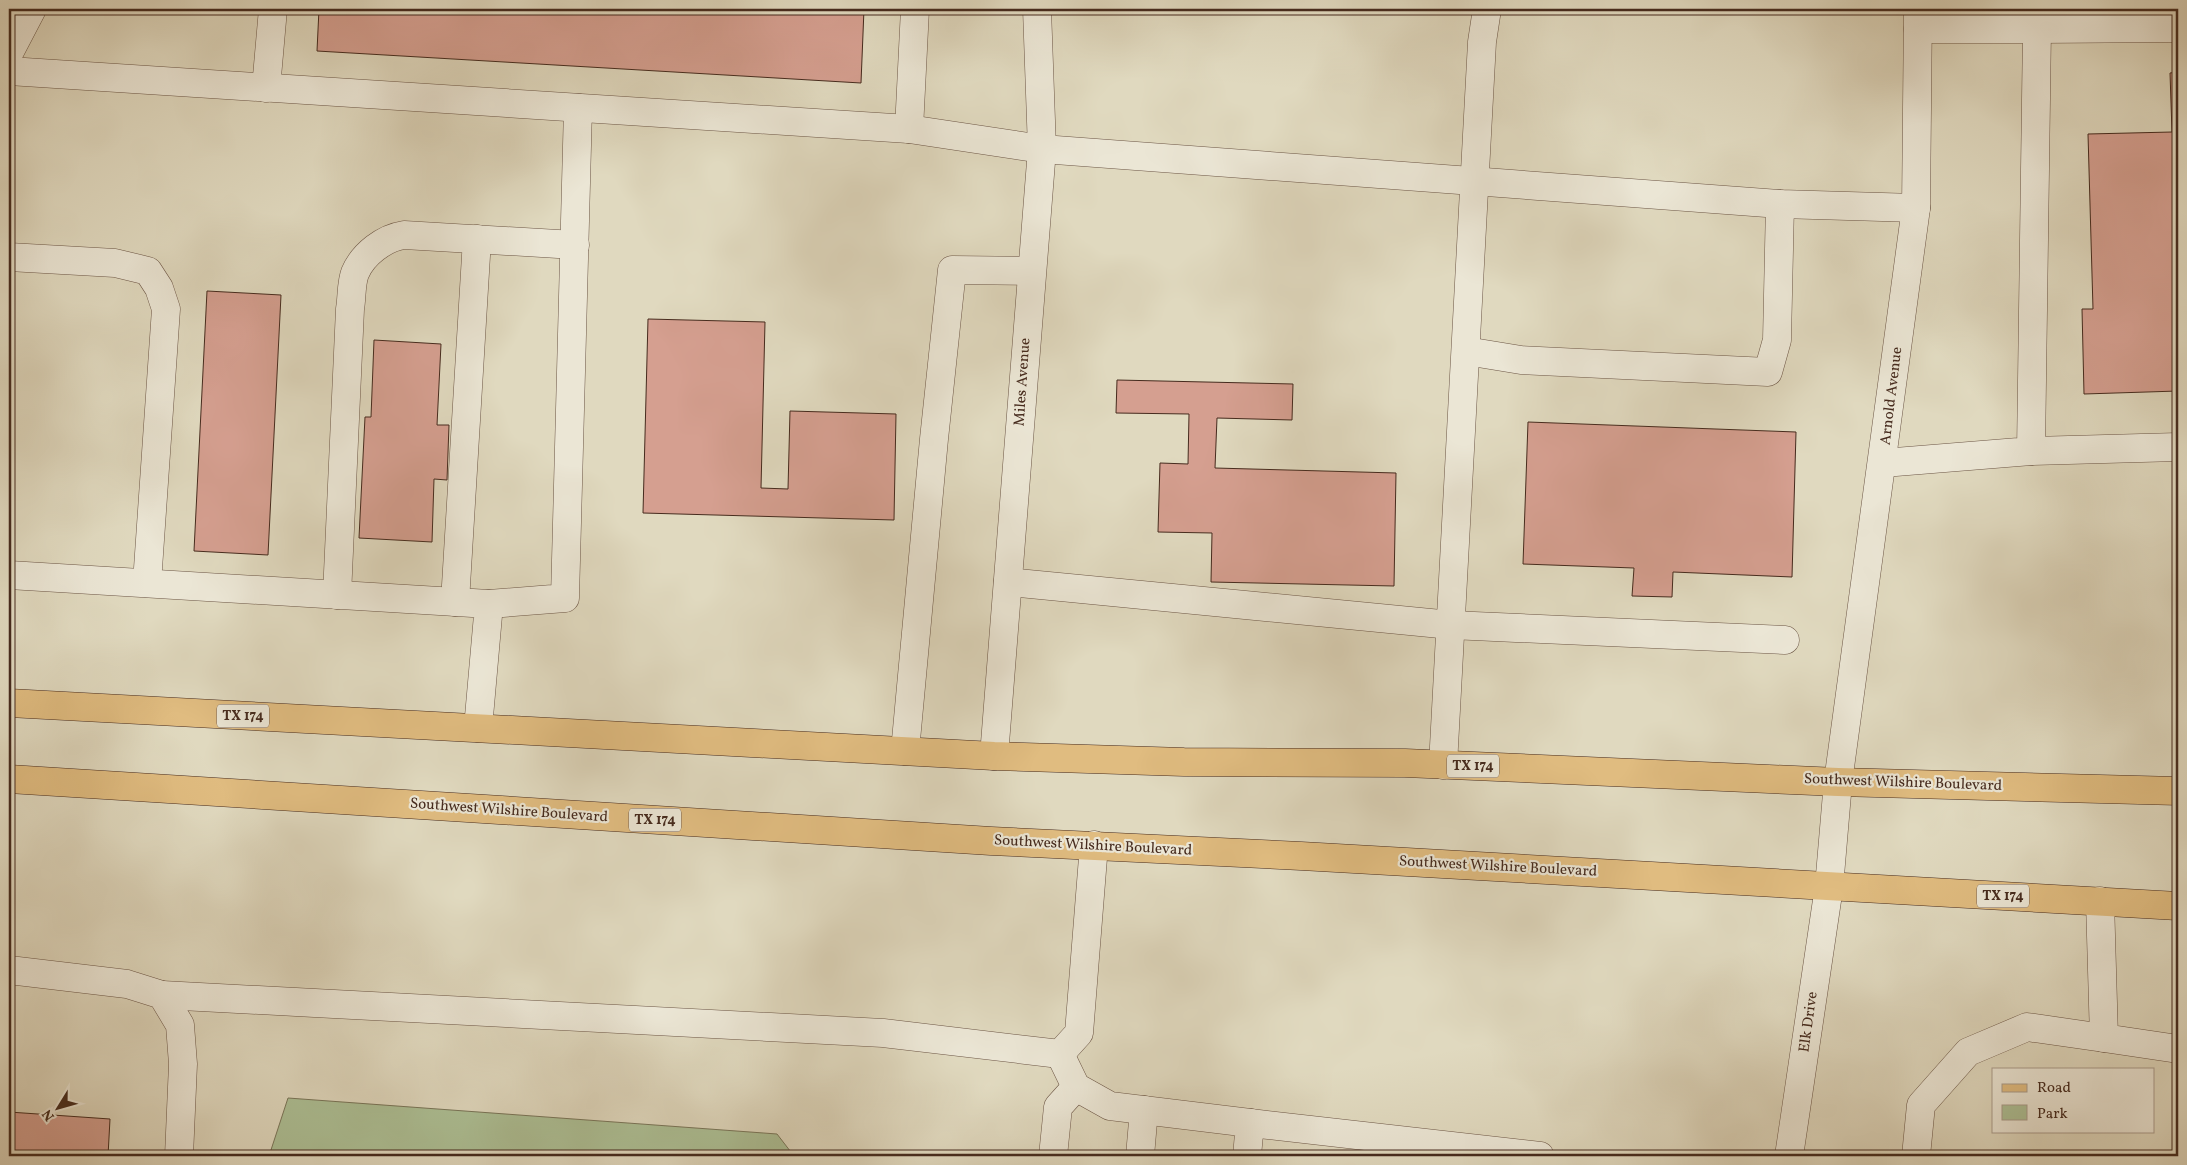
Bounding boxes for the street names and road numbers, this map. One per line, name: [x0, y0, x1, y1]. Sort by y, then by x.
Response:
street label: Miles Avenue: [1009, 337, 1037, 427]
street label: Arnold Avenue: [1876, 346, 1908, 446]
road number: TX 174: [217, 704, 269, 728]
road number: TX 174: [1447, 754, 1499, 778]
street label: Southwest Wilshire Boulevard: [1804, 769, 2002, 797]
street label: Southwest Wilshire Boulevard: [409, 794, 609, 828]
road number: TX 174: [629, 808, 681, 832]
street label: Southwest Wilshire Boulevard: [993, 830, 1193, 862]
street label: Southwest Wilshire Boulevard: [1398, 851, 1598, 883]
road number: TX 174: [1977, 884, 2029, 908]
street label: Elk Drive: [1794, 990, 1824, 1054]

